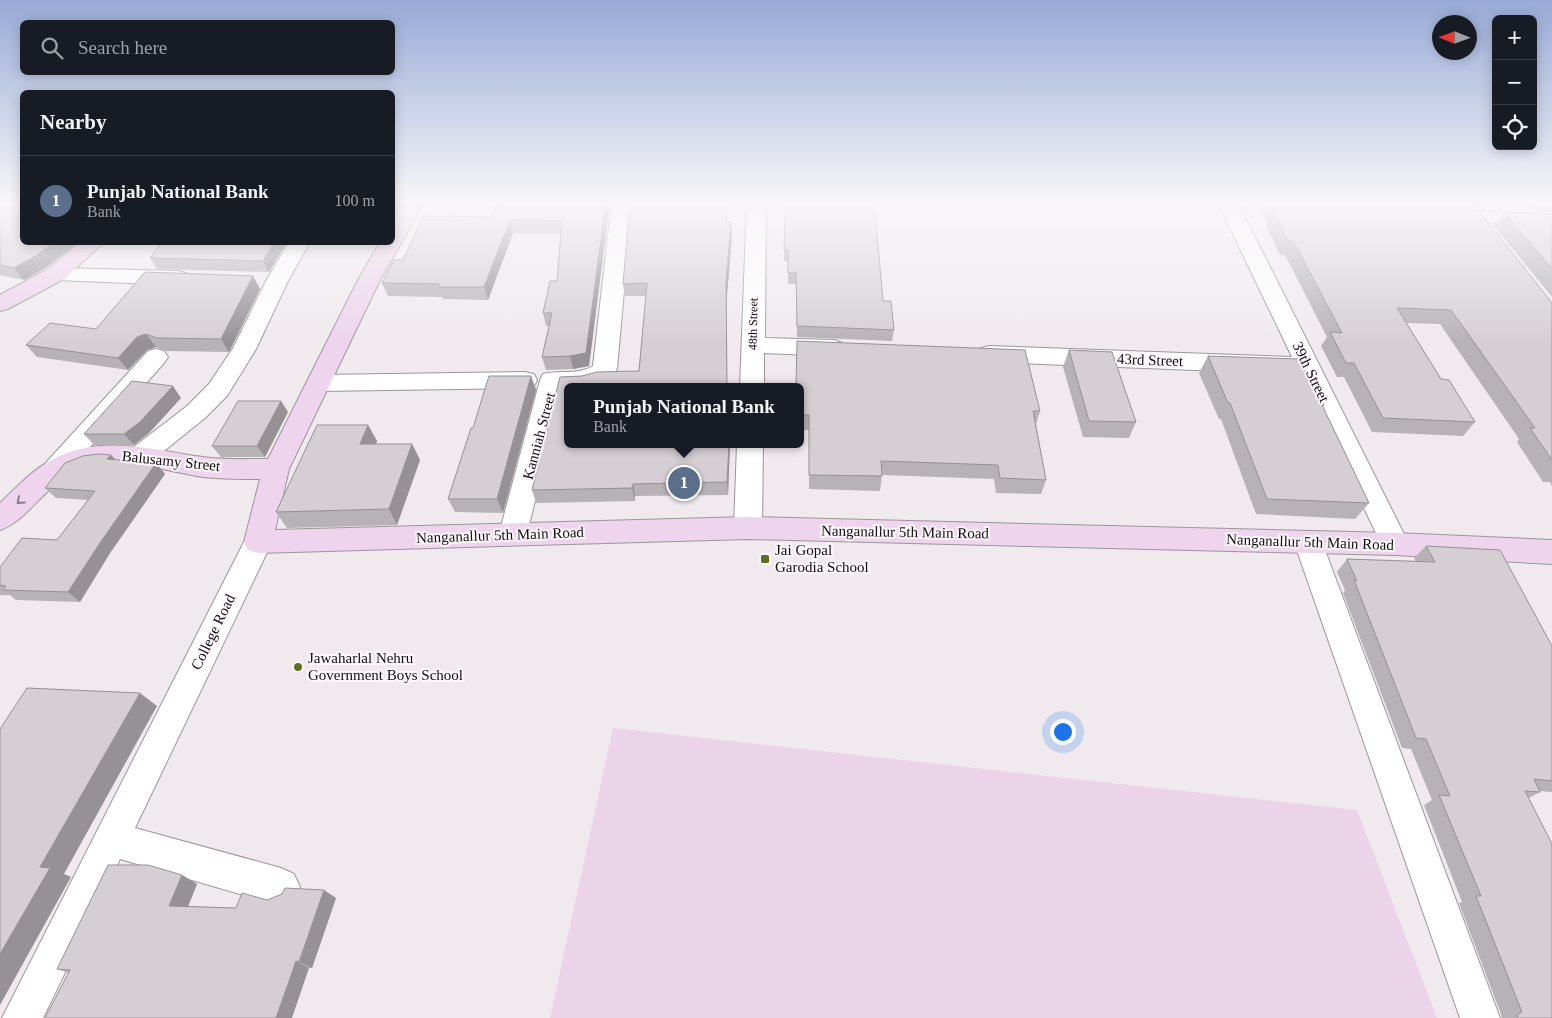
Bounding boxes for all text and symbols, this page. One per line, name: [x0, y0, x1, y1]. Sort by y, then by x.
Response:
north arrow: [1432, 15, 1477, 60]
map controls: [1492, 15, 1537, 150]
button: +: [1492, 15, 1537, 60]
search box: [20, 20, 395, 75]
icon: search: [38, 34, 66, 62]
text: Search here: [78, 37, 167, 58]
button: −: [1492, 60, 1537, 105]
button: locate: [1492, 105, 1537, 150]
text: Nearby: [40, 110, 107, 134]
text: Punjab National Bank: [87, 181, 269, 202]
text: 1: [52, 192, 60, 209]
text: 100 m: [335, 192, 375, 209]
text: Bank: [87, 203, 121, 220]
street label: 48th Street: [746, 297, 760, 350]
street label: 39th Street: [1289, 339, 1333, 406]
street label: 43rd Street: [1117, 351, 1184, 369]
popup: [564, 383, 804, 448]
street label: Kanniah Street: [520, 390, 559, 481]
text: Punjab National Bank: [593, 396, 775, 417]
text: Bank: [593, 418, 627, 435]
street label: Balusamy Street: [121, 448, 222, 474]
pin: 1: [668, 464, 700, 502]
one-way arrow: [16, 496, 25, 505]
street label: Nanganallur 5th Main Road: [821, 523, 990, 541]
street label: Nanganallur 5th Main Road: [416, 524, 585, 546]
street label: Nanganallur 5th Main Road: [1226, 531, 1395, 553]
place label: Jai Gopal Garodia School: [775, 542, 869, 575]
marker: Jai Gopal Garodia School: [759, 553, 771, 565]
street label: College Road: [188, 591, 238, 672]
place label: Jawaharlal Nehru Government Boys School: [308, 650, 463, 683]
marker: Jawaharlal Nehru Government Boys School: [292, 661, 304, 673]
your location: [1050, 719, 1076, 745]

